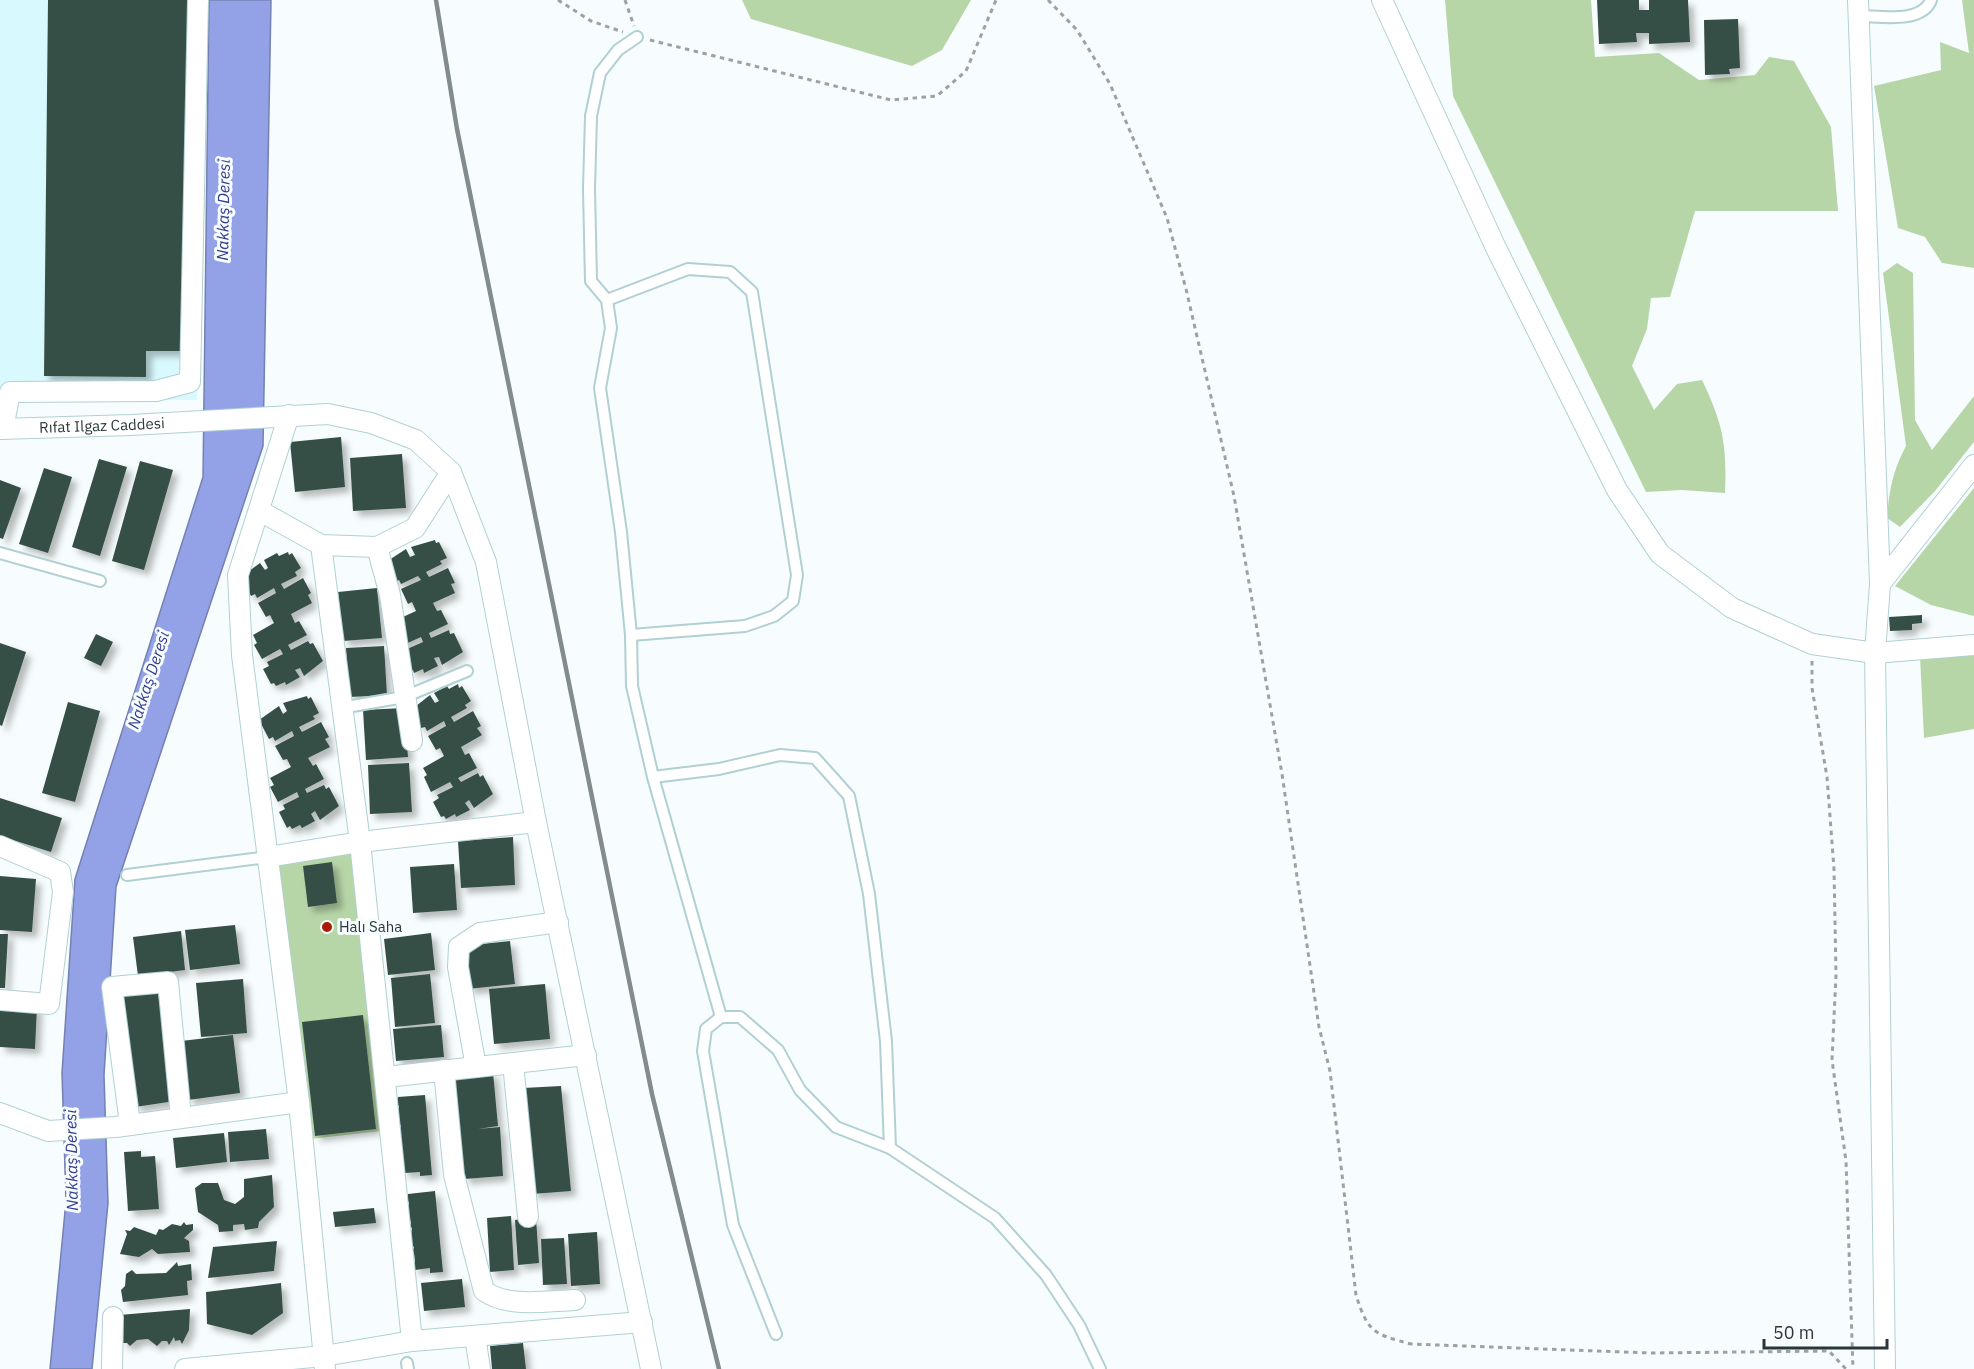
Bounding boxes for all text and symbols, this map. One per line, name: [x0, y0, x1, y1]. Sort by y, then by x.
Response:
water label: Nakkaş Deresi: [212, 158, 234, 261]
street label: Rıfat Ilgaz Caddesi: [39, 413, 165, 437]
water label: Nakkaş Deresi: [123, 628, 173, 731]
place label: Halı Saha: [339, 917, 402, 936]
marker: Halı Saha: [320, 920, 334, 934]
water label: Nakkaş Deresi: [60, 1108, 82, 1211]
scale bar: [1764, 1312, 1887, 1350]
text: 50 m: [1773, 1321, 1815, 1344]

